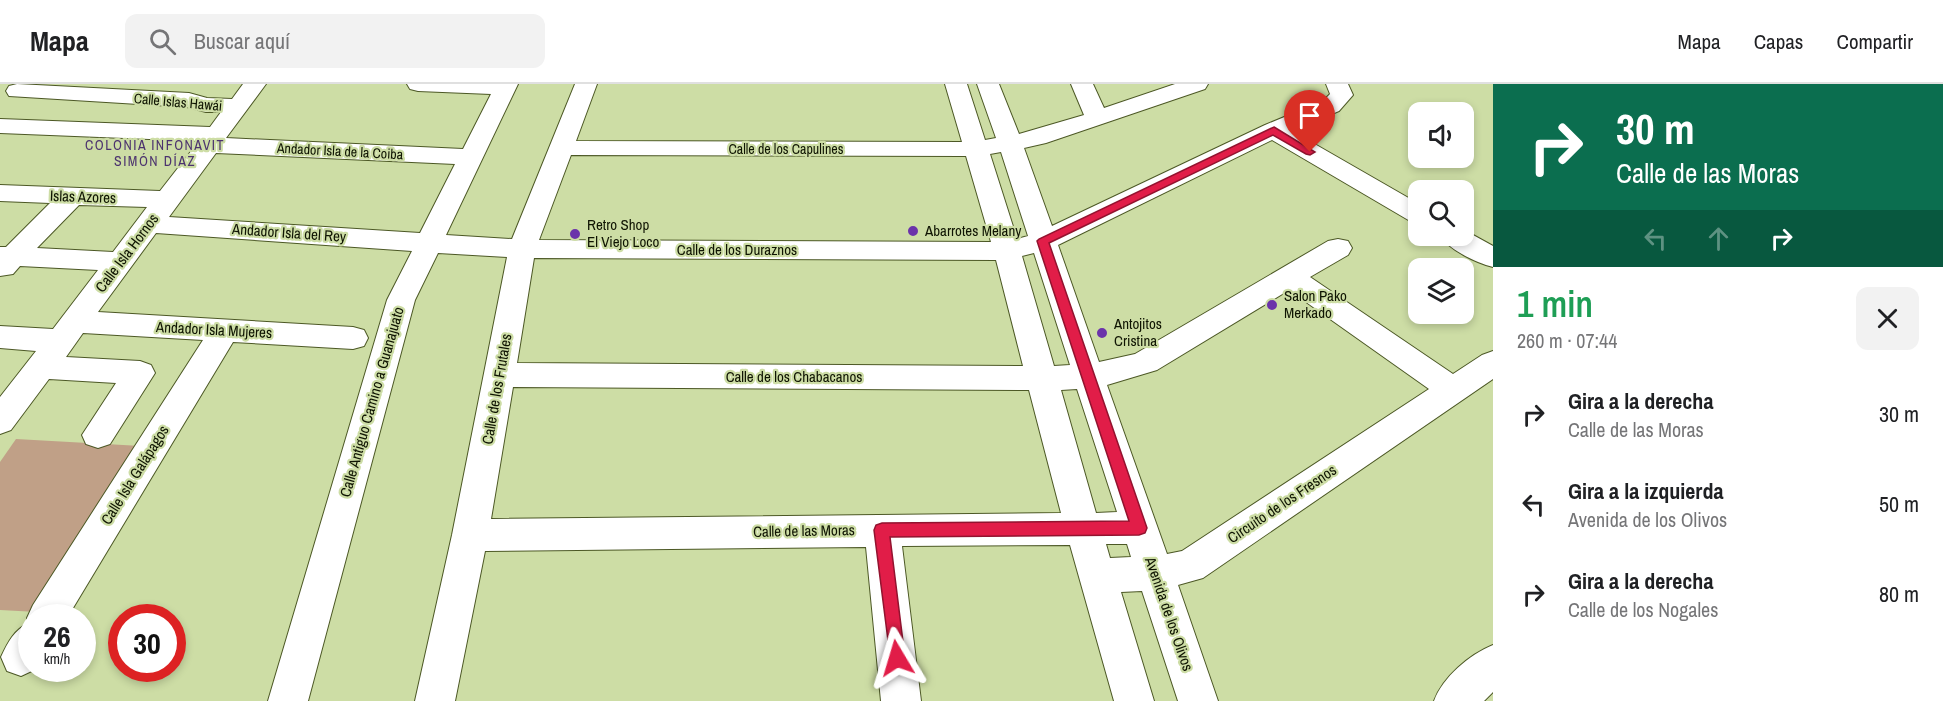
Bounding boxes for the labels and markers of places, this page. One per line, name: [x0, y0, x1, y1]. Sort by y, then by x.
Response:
pin: [1284, 90, 1335, 152]
place label: Retro Shop El Viejo Loco: [587, 214, 659, 252]
place label: Abarrotes Melany: [924, 220, 1022, 241]
marker: Abarrotes Melany: [906, 224, 920, 238]
marker: Retro Shop El Viejo Loco: [568, 227, 582, 241]
place label: Salon Pako Merkado: [1284, 285, 1347, 323]
marker: Salon Pako Merkado: [1265, 298, 1279, 312]
place label: Antojitos Cristina: [1113, 313, 1162, 351]
marker: Antojitos Cristina: [1095, 326, 1109, 340]

